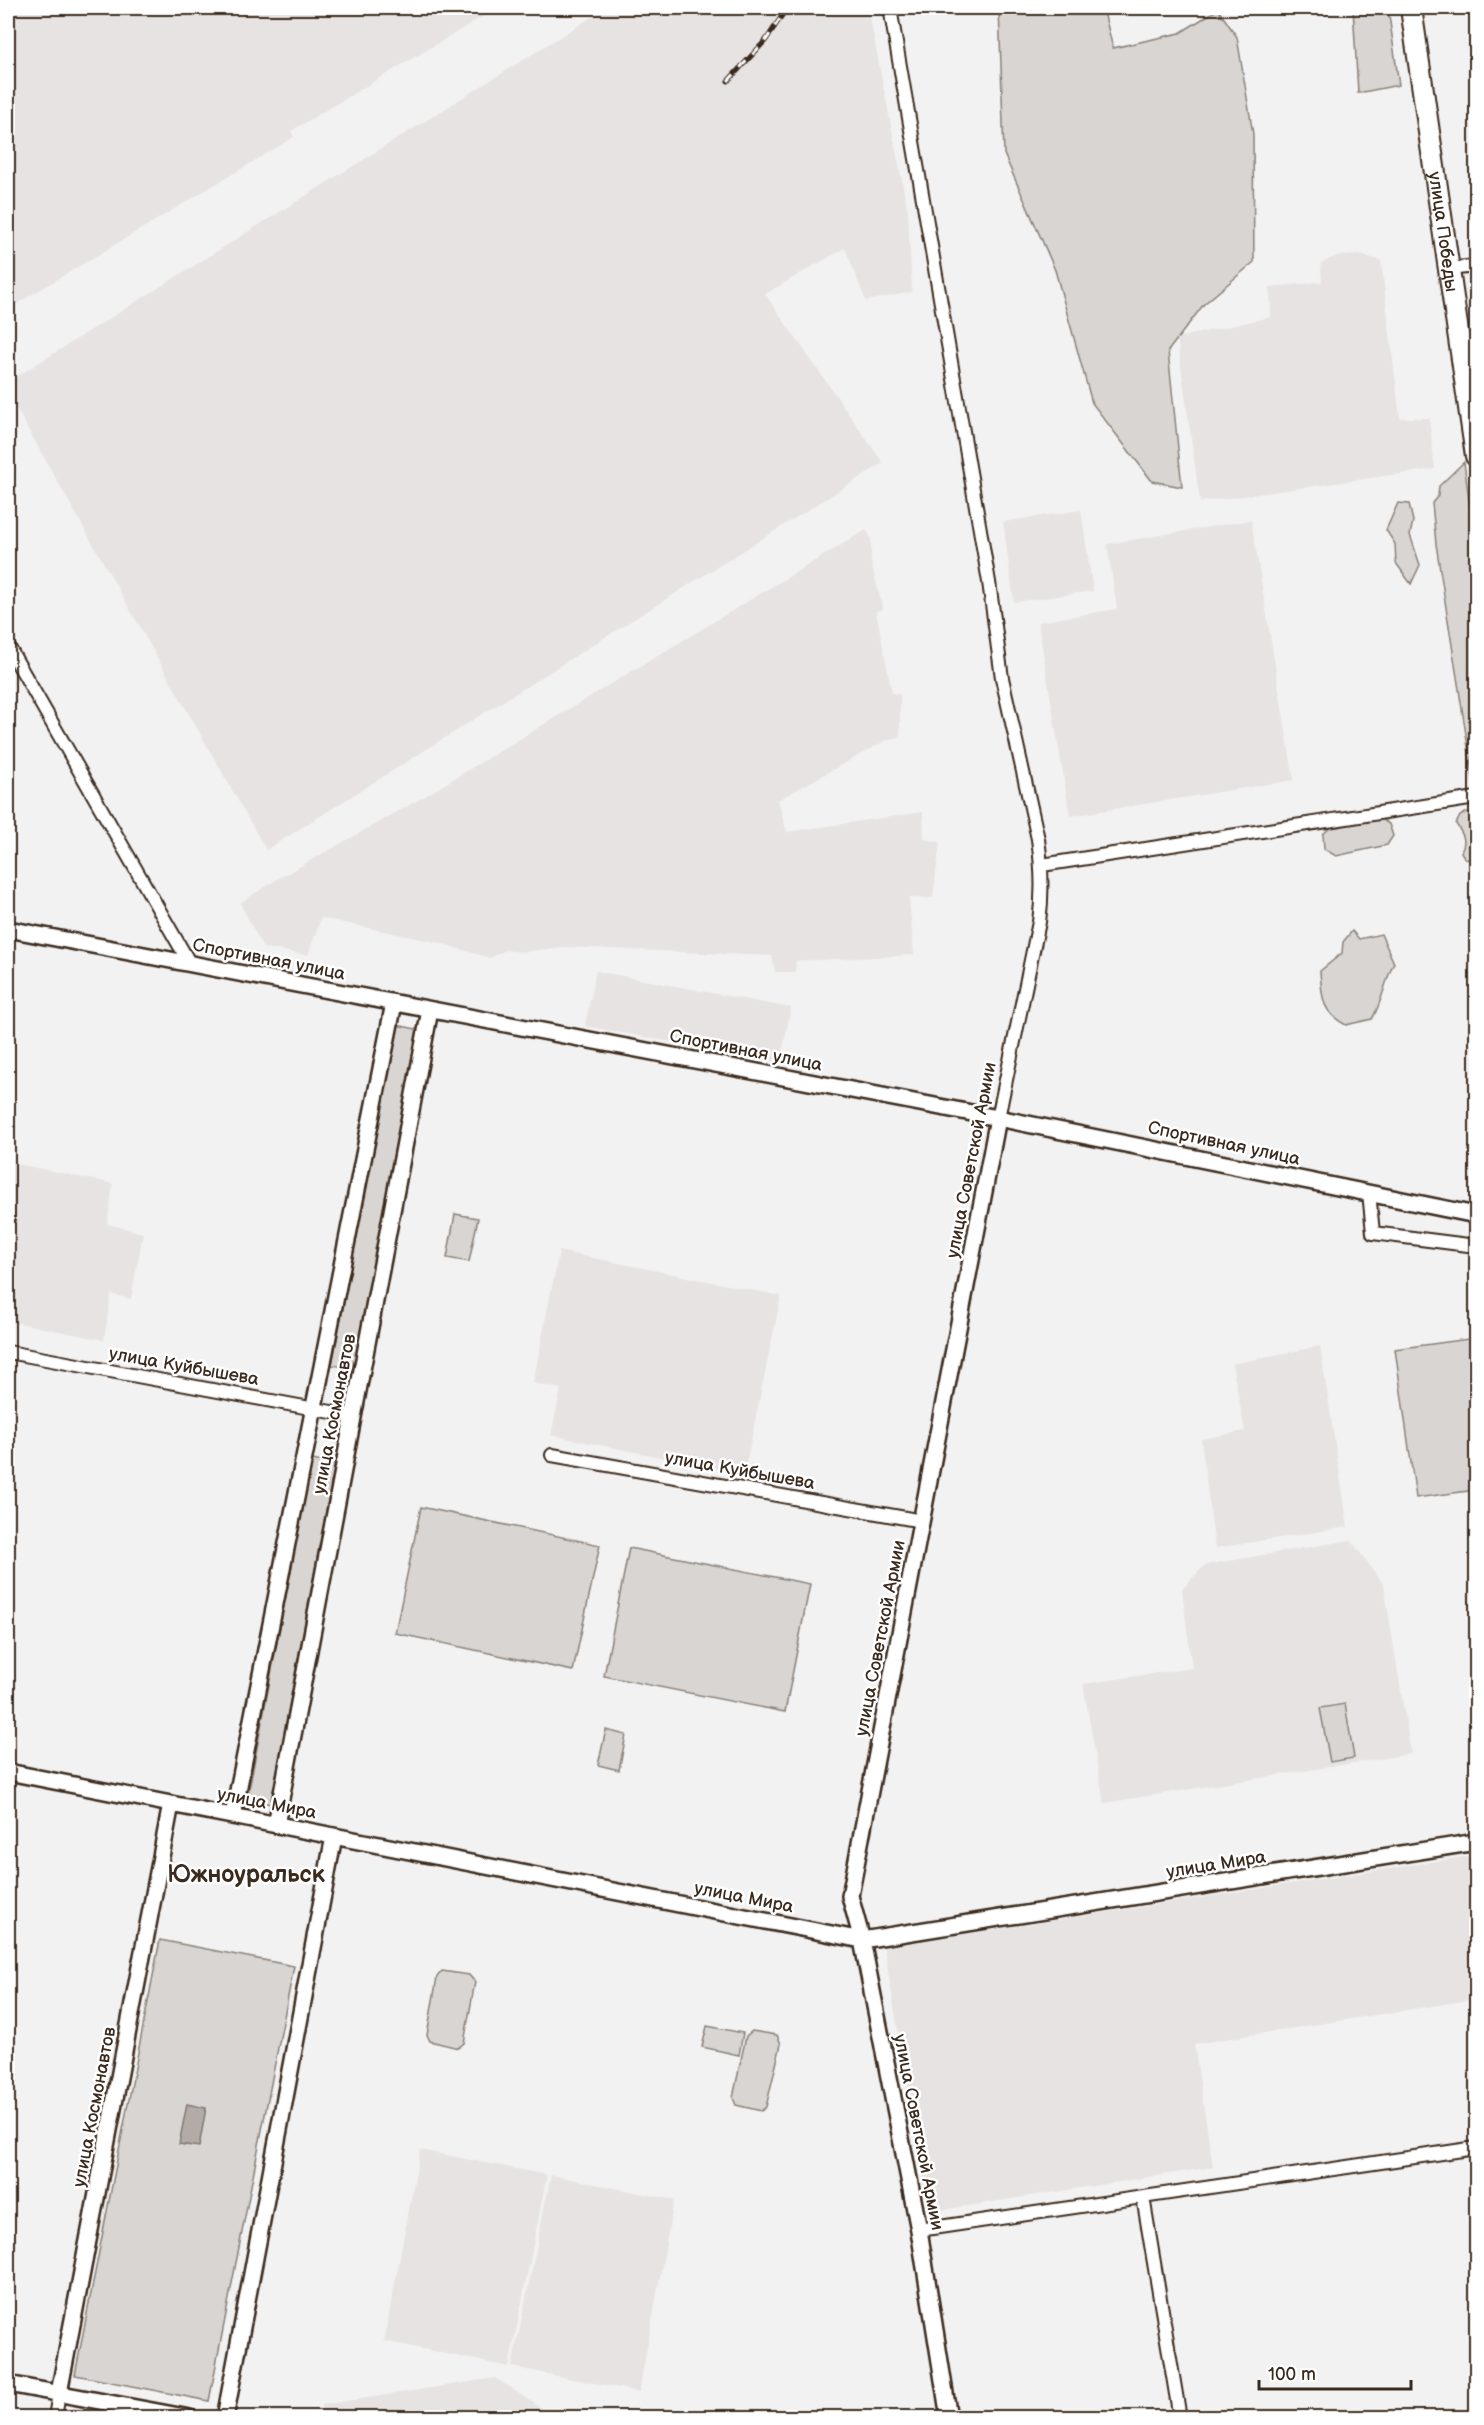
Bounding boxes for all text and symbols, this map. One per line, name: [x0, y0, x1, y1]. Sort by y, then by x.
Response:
street label: улица Победы: [1424, 170, 1462, 293]
street label: Спортивная улица: [191, 934, 347, 985]
street label: Спортивная улица: [668, 1025, 824, 1076]
street label: улица Советской Армии: [942, 1060, 1001, 1260]
street label: Спортивная улица: [1146, 1117, 1302, 1170]
street label: улица Космонавтов: [309, 1332, 360, 1496]
street label: улица Куйбышева: [107, 1343, 261, 1390]
street label: улица Куйбышева: [663, 1447, 817, 1494]
street label: улица Советской Армии: [851, 1538, 910, 1738]
street label: улица Мира: [216, 1784, 319, 1823]
street label: улица Мира: [1165, 1846, 1268, 1883]
district label: Южноуральск: [167, 1860, 326, 1889]
street label: улица Мира: [693, 1878, 796, 1917]
street label: улица Космонавтов: [69, 2025, 120, 2189]
street label: улица Советской Армии: [889, 2032, 948, 2232]
scale bar: [1259, 2353, 1410, 2391]
text: 100 m: [1268, 2364, 1316, 2385]

